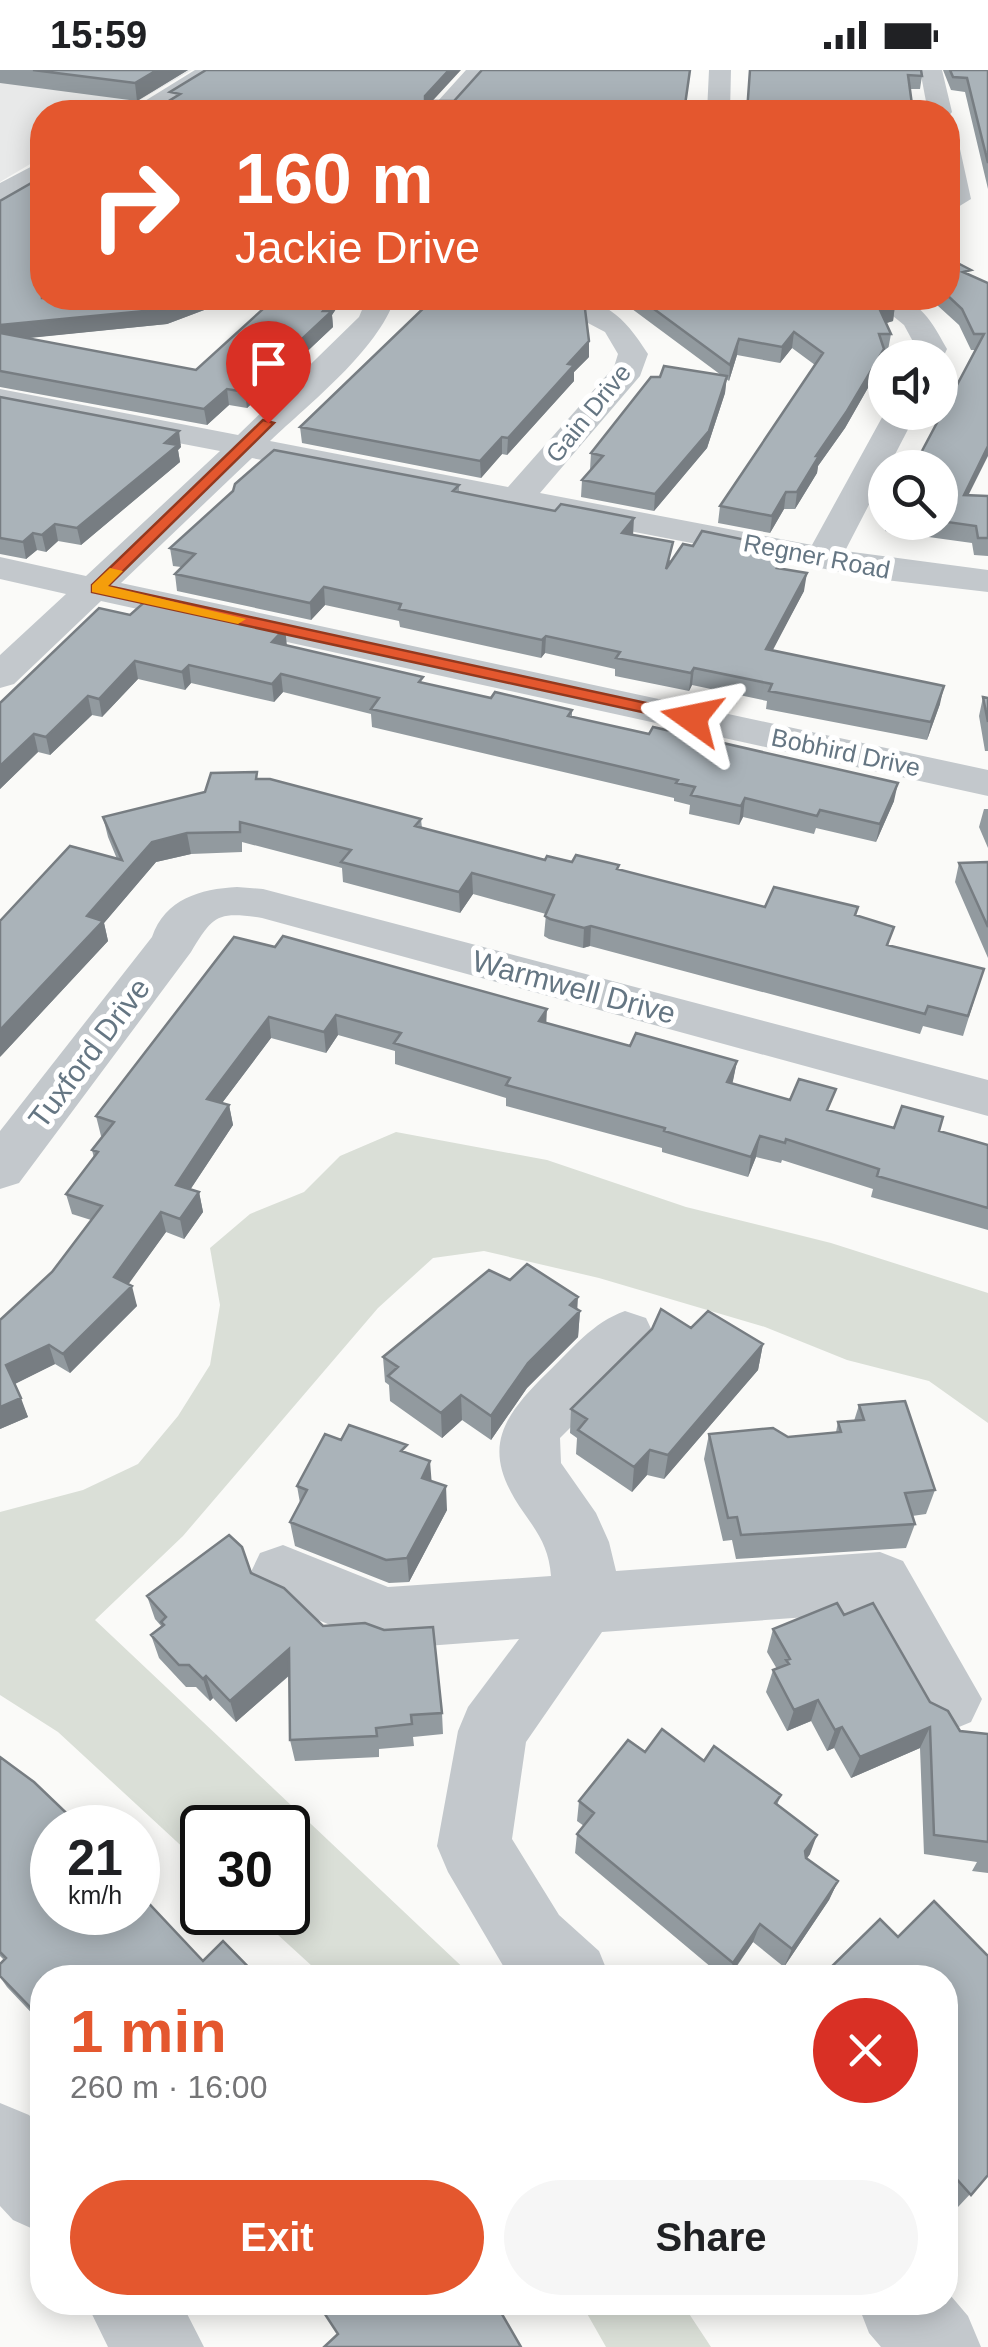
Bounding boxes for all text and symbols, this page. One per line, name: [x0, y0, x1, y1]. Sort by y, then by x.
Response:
text: 15:59: [50, 14, 147, 56]
icon: right: [70, 140, 200, 270]
text: 160 m: [235, 140, 433, 218]
text: Jackie Drive: [235, 222, 480, 273]
pin: [226, 321, 311, 424]
icon: arrive: [241, 336, 296, 391]
map controls: [868, 340, 958, 540]
button: sound: [868, 340, 958, 430]
street label: Gain Drive: [540, 358, 636, 468]
button: search: [868, 450, 958, 540]
street label: Regner Road: [741, 528, 893, 584]
position arrow: [640, 666, 744, 770]
street label: Bobhird Drive: [769, 723, 923, 781]
street label: Warmwell Drive: [469, 944, 679, 1030]
street label: Tuxford Drive: [22, 972, 156, 1134]
speed limit sign: 30: [180, 1805, 310, 1935]
text: 21: [67, 1830, 123, 1886]
text: km/h: [68, 1881, 122, 1909]
text: 1 min: [70, 1998, 227, 2065]
button: close: [813, 1998, 918, 2103]
text: 260 m · 16:00: [70, 2069, 267, 2105]
button: Exit: [70, 2180, 484, 2295]
button: Share: [504, 2180, 918, 2295]

